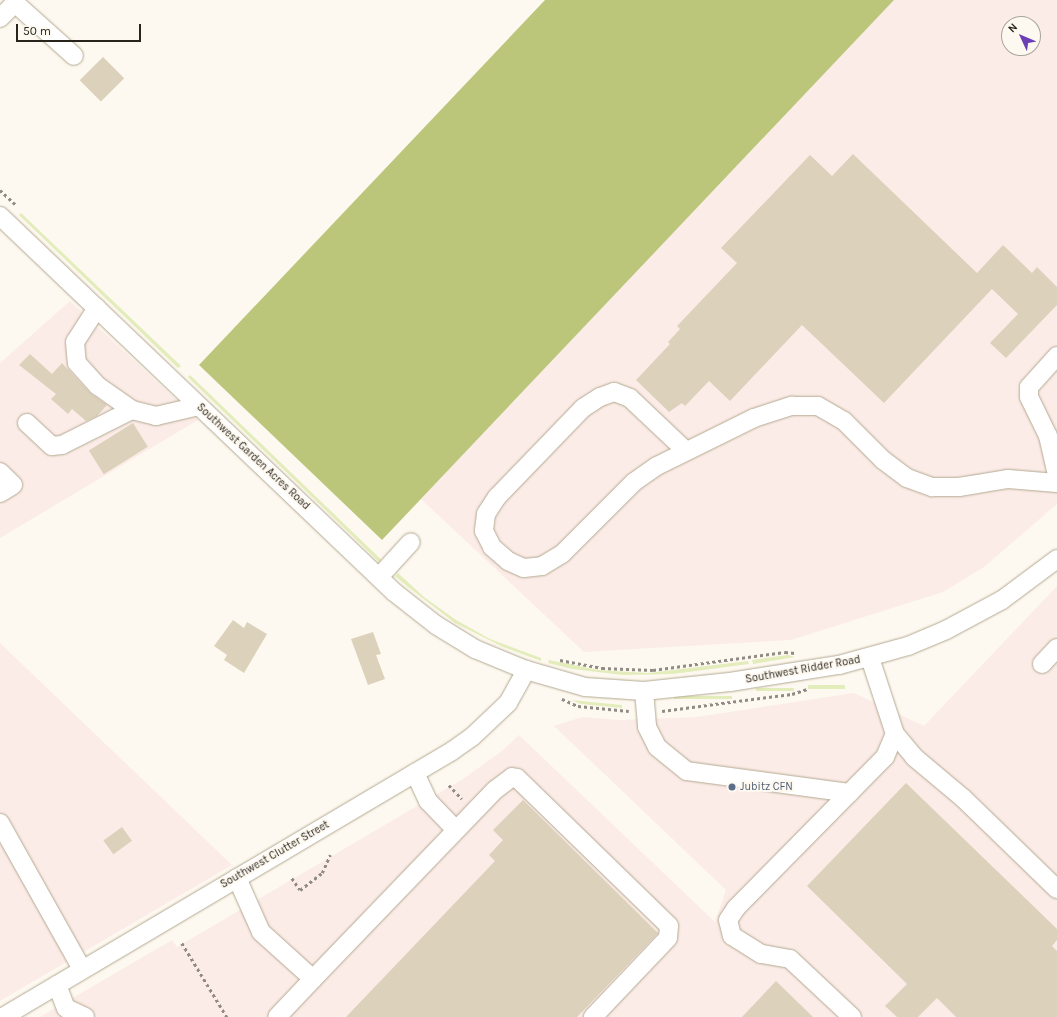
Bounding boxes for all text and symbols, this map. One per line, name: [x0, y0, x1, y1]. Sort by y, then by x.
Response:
scale bar: [18, 16, 143, 42]
north arrow: [1001, 16, 1041, 56]
text: N: [1005, 21, 1020, 35]
text: 50 m: [23, 24, 51, 38]
street label: Southwest Garden Acres Road: [194, 401, 312, 513]
street label: Southwest Ridder Road: [744, 653, 862, 687]
place label: Jubitz CFN: [740, 780, 793, 794]
marker: Jubitz CFN: [727, 782, 737, 792]
street label: Southwest Clutter Street: [218, 818, 332, 892]

